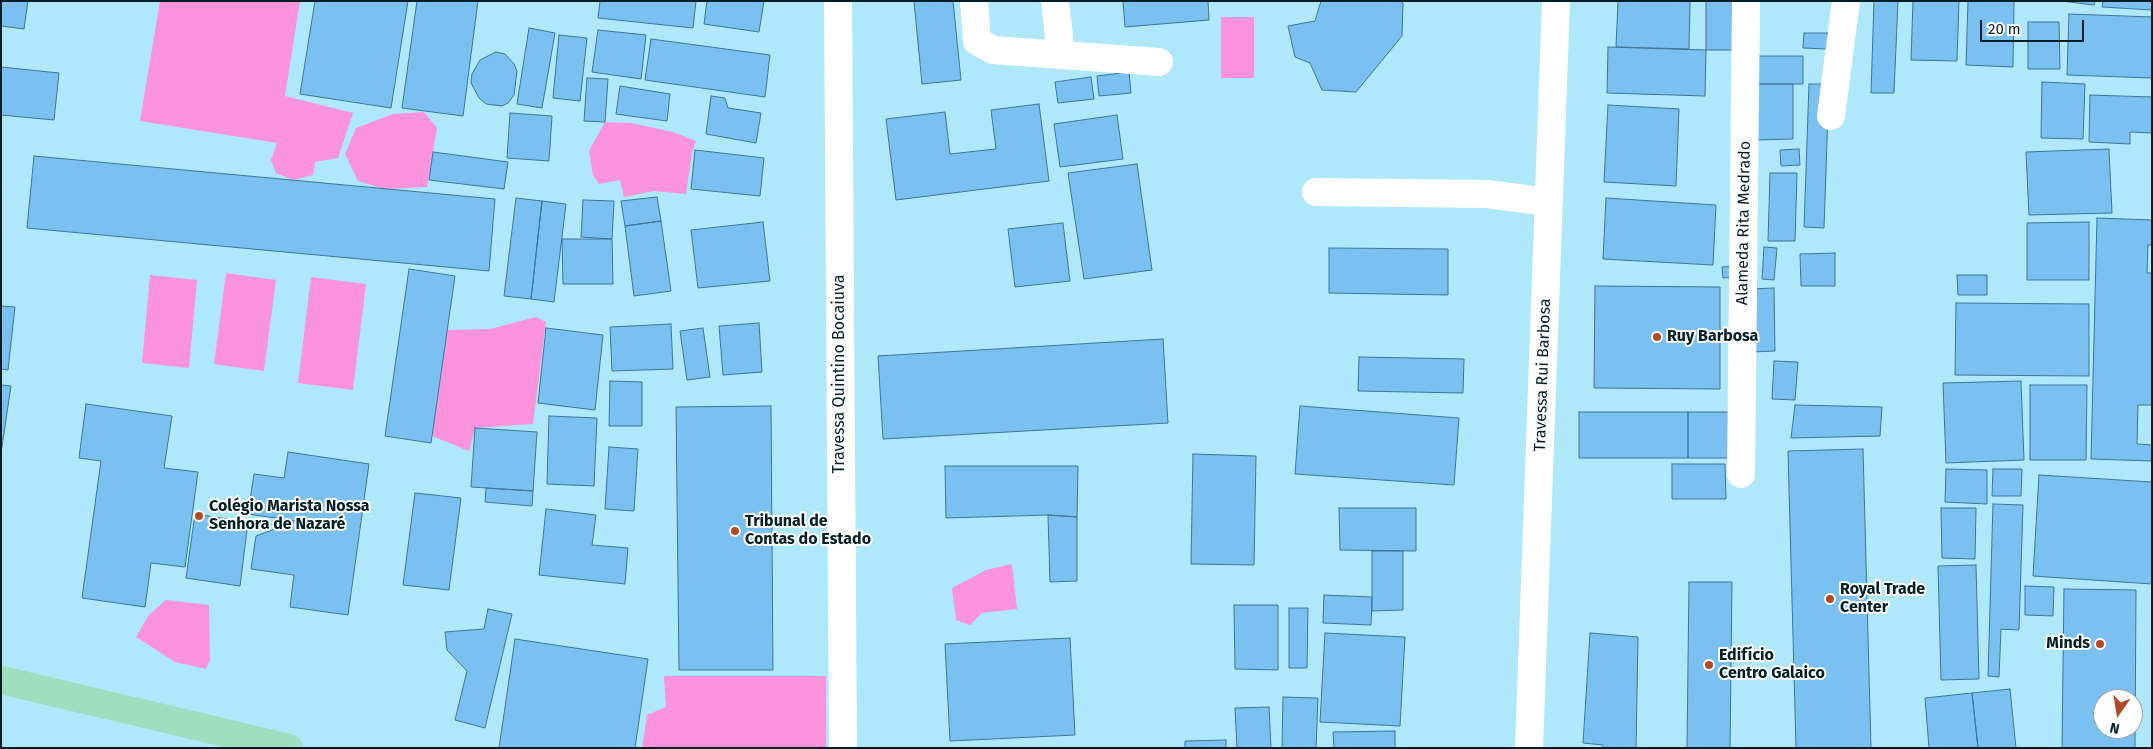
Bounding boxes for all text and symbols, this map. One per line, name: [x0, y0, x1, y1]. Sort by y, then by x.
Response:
scale bar: [1983, 10, 2087, 42]
text: 20 m: [1988, 20, 2021, 38]
street label: Alameda Rita Medrado: [1733, 141, 1755, 305]
street label: Travessa Quintino Bocaiuva: [830, 275, 850, 473]
street label: Travessa Rui Barbosa: [1531, 298, 1555, 452]
place label: Ruy Barbosa: [1667, 327, 1758, 347]
marker: Ruy Barbosa: [1651, 331, 1663, 343]
place label: Colégio Marista Nossa Senhora de Nazaré: [209, 497, 370, 535]
marker: Colégio Marista Nossa Senhora de Nazaré: [193, 510, 205, 522]
place label: Tribunal de Contas do Estado: [745, 512, 871, 550]
marker: Tribunal de Contas do Estado: [729, 525, 741, 537]
place label: Royal Trade Center: [1840, 580, 1925, 618]
marker: Royal Trade Center: [1824, 593, 1836, 605]
place label: Minds: [2046, 634, 2090, 654]
marker: Minds: [2094, 638, 2106, 650]
place label: Edifício Centro Galaico: [1719, 646, 1825, 684]
marker: Edifício Centro Galaico: [1703, 659, 1715, 671]
north arrow: [2093, 689, 2143, 739]
text: N: [2108, 719, 2121, 737]

